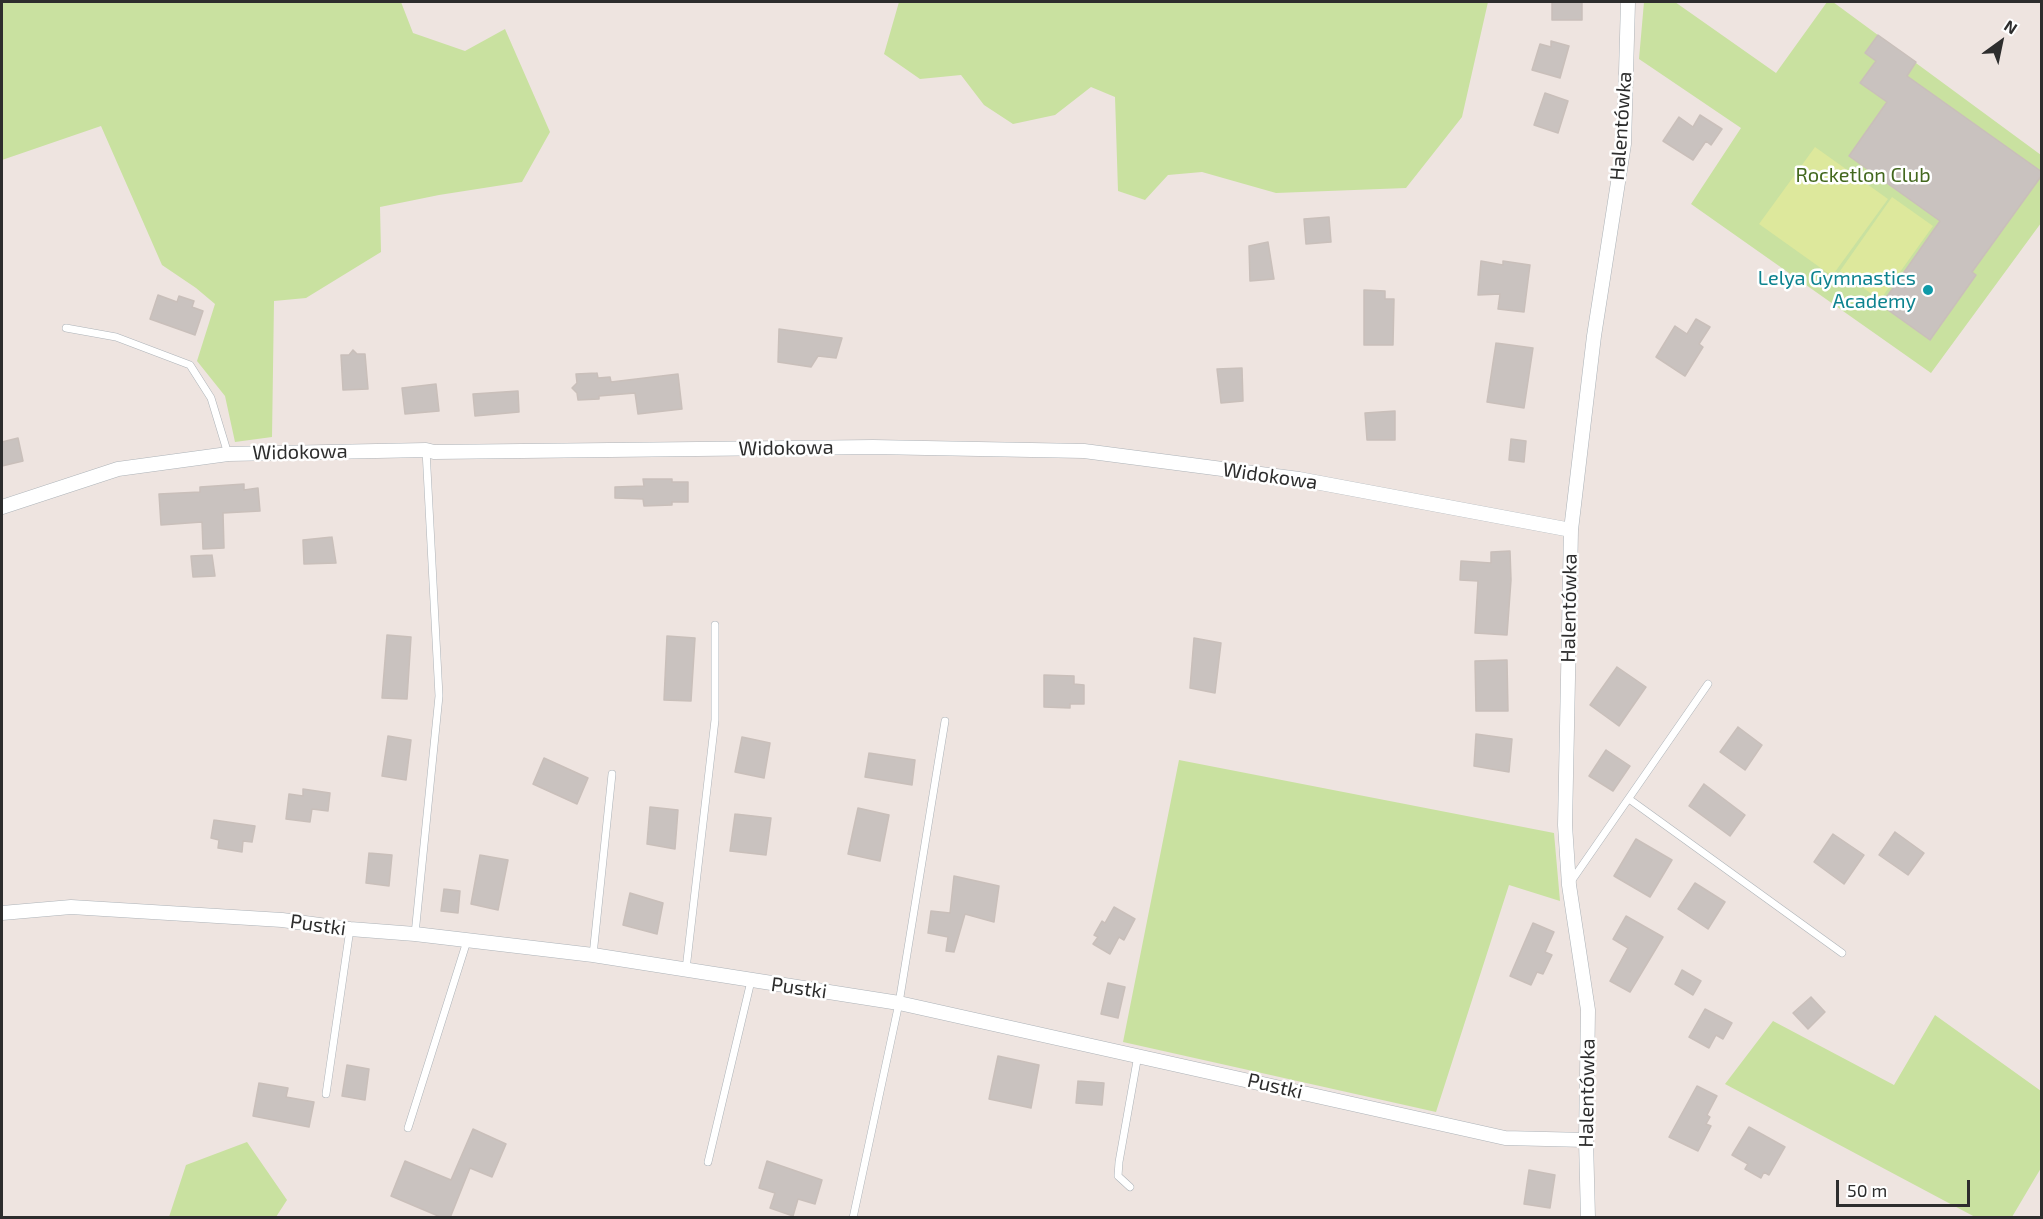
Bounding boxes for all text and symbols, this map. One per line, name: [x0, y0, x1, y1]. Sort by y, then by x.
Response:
north arrow: [1971, 12, 2031, 72]
text: N: [2001, 15, 2021, 38]
street label: Halentówka: [1605, 71, 1637, 181]
park label: Rocketlon Club: [1795, 163, 1931, 187]
place label: Lelya Gymnastics Academy: [1758, 266, 1916, 313]
marker: Lelya Gymnastics Academy: [1921, 283, 1935, 297]
street label: Widokowa: [738, 435, 834, 461]
street label: Widokowa: [252, 439, 348, 465]
street label: Widokowa: [1221, 457, 1319, 495]
street label: Halentówka: [1556, 553, 1582, 663]
street label: Pustki: [289, 909, 347, 941]
street label: Pustki: [770, 972, 828, 1004]
street label: Halentówka: [1574, 1038, 1600, 1148]
street label: Pustki: [1245, 1068, 1305, 1104]
scale bar: [1839, 1168, 1972, 1206]
text: 50 m: [1847, 1179, 1887, 1201]

